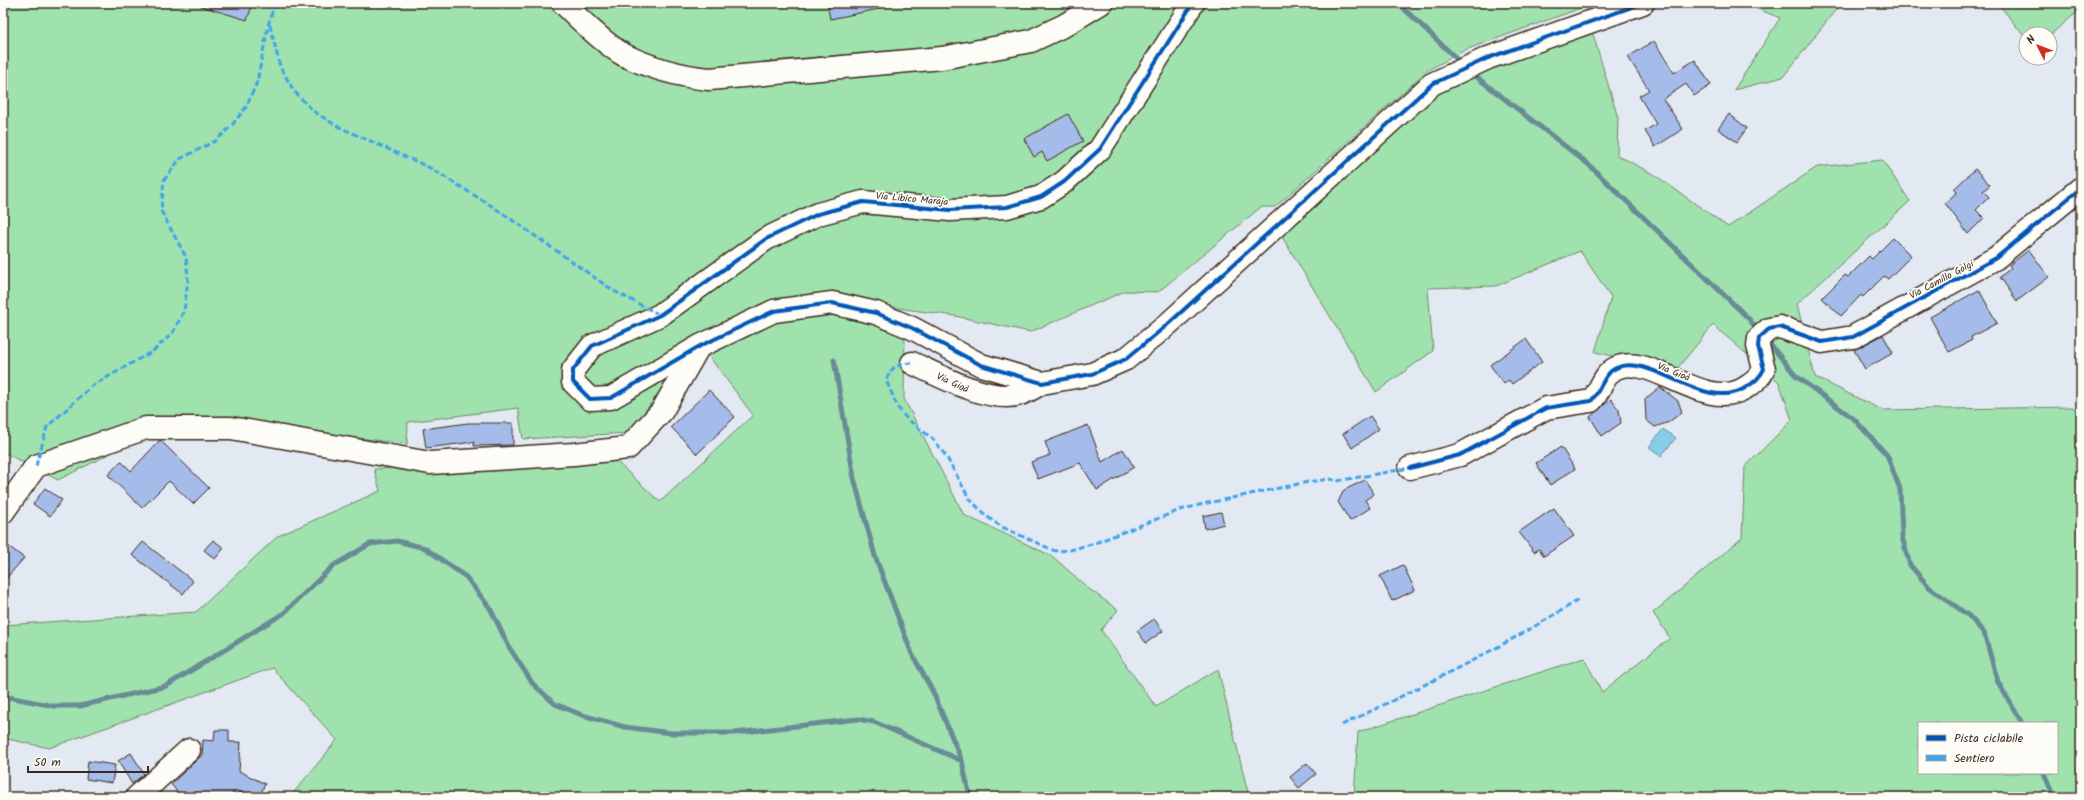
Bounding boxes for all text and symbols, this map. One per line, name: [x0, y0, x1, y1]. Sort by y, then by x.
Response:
north arrow: [2018, 26, 2058, 66]
text: N: [2022, 31, 2040, 49]
street label: Via Libico Maraja: [875, 188, 949, 210]
street label: Via Camillo Golgi: [1906, 256, 1977, 304]
street label: Via Gioà: [1655, 358, 1693, 386]
street label: Via Gioà: [934, 368, 972, 397]
legend: [1918, 722, 2058, 774]
text: Pista ciclabile: [1954, 729, 2024, 748]
scale bar: [28, 748, 148, 774]
text: Sentiero: [1954, 749, 1994, 768]
text: 50 m: [34, 753, 61, 772]

